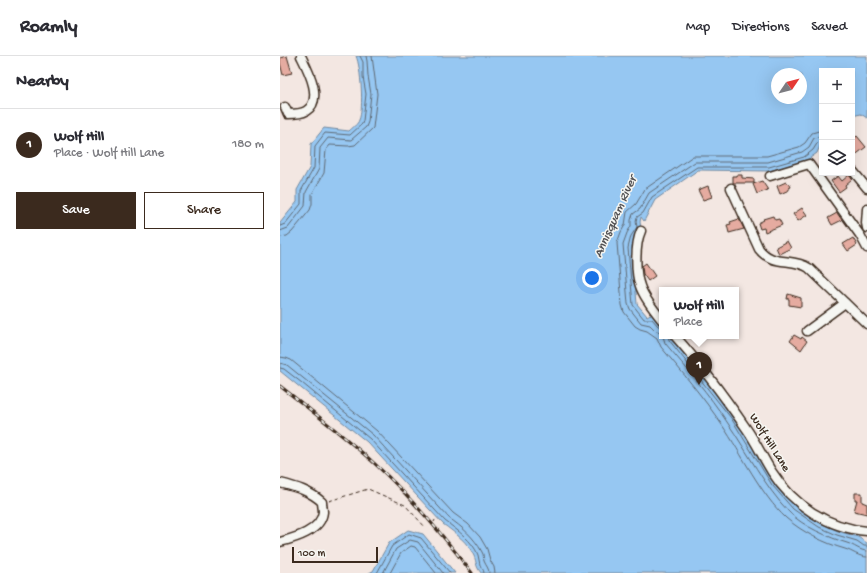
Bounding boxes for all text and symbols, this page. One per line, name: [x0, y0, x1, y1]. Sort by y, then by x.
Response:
text: Roamly: [20, 16, 77, 39]
text: Map: [686, 19, 710, 36]
text: Directions: [732, 19, 789, 36]
text: Saved: [811, 19, 847, 36]
north arrow: [771, 68, 807, 104]
map controls: [819, 68, 855, 176]
button: +: [819, 68, 855, 104]
text: Nearby: [16, 72, 69, 92]
button: −: [819, 104, 855, 140]
text: Wolf Hill: [54, 128, 104, 146]
text: 1: [26, 137, 32, 152]
text: 180 m: [232, 137, 264, 152]
button: layers: [819, 140, 855, 176]
text: Place · Wolf Hill Lane: [54, 146, 164, 161]
water label: Annisquam River: [591, 172, 642, 260]
button: Save: [16, 192, 136, 229]
button: Share: [144, 192, 264, 229]
your location: [582, 268, 602, 288]
popup: [659, 287, 739, 339]
text: Wolf Hill: [674, 297, 724, 315]
text: Place: [674, 315, 702, 330]
pin: 1: [686, 352, 712, 385]
street label: Wolf Hill Lane: [746, 411, 793, 475]
scale bar: [292, 545, 378, 564]
text: 100 m: [298, 548, 325, 560]

